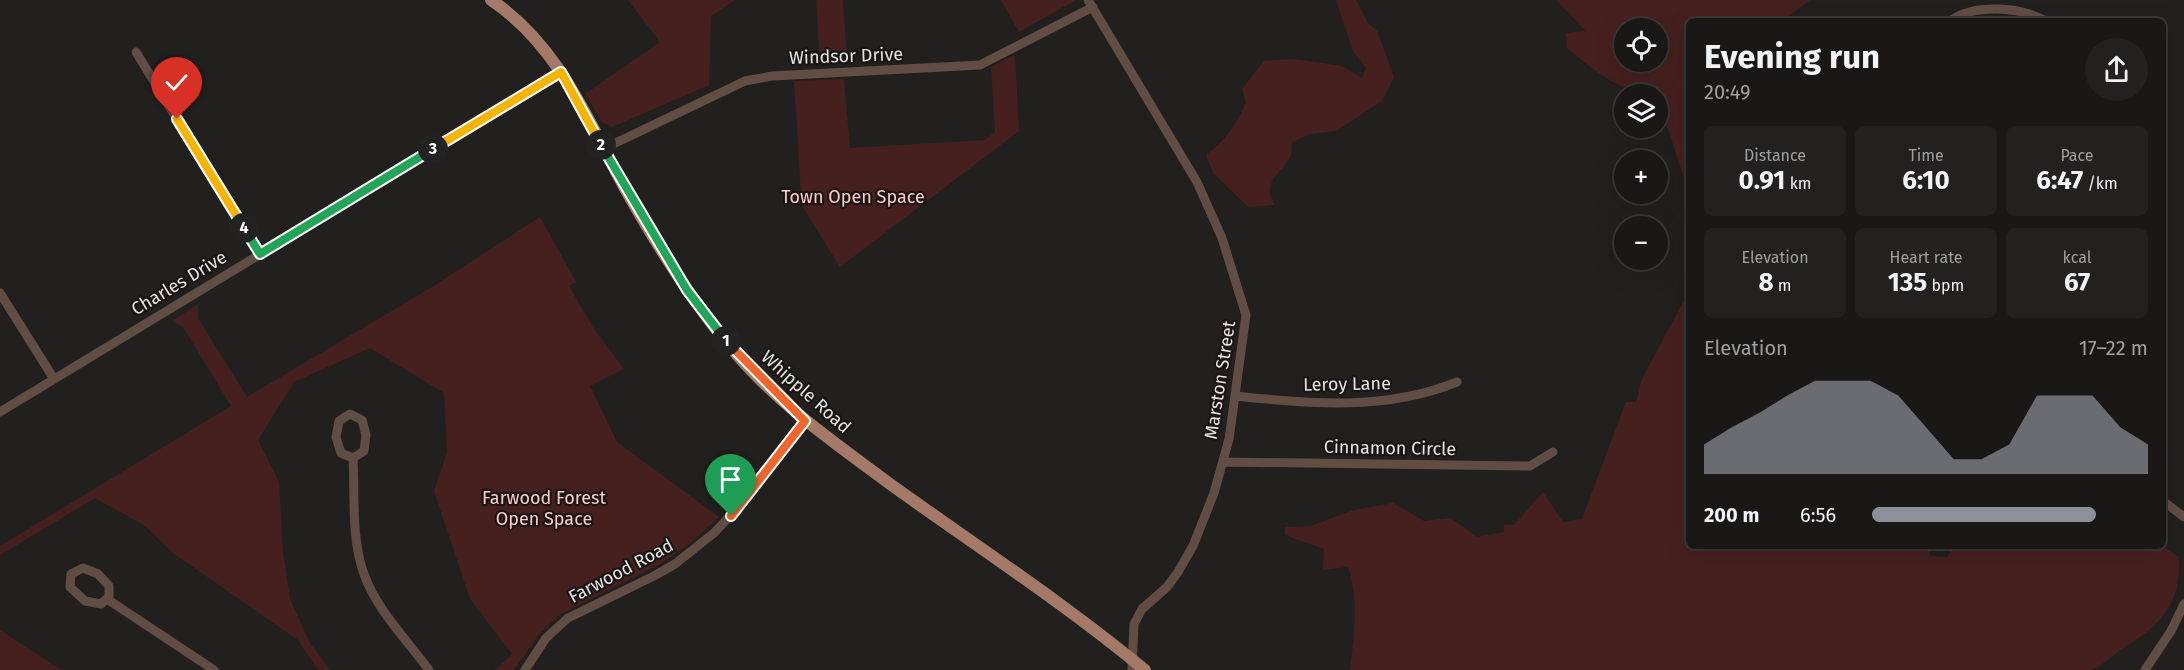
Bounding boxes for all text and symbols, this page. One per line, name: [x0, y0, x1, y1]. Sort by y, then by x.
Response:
map controls: [1614, 18, 1668, 270]
button: locate: [1614, 18, 1668, 72]
text: Evening run: [1704, 37, 1880, 77]
button: share: [2085, 38, 2148, 101]
street label: Windsor Drive: [789, 43, 903, 69]
pin: [151, 57, 202, 119]
icon: check: [160, 66, 193, 99]
text: 20:49: [1704, 80, 1751, 104]
button: layers: [1614, 84, 1668, 138]
pin: 2: [586, 130, 616, 160]
pin: 3: [418, 134, 448, 164]
text: 2: [597, 135, 605, 154]
text: 3: [429, 139, 437, 158]
text: Distance: [1744, 146, 1806, 165]
text: Time: [1908, 146, 1944, 165]
text: Pace: [2060, 146, 2094, 165]
button: +: [1614, 150, 1668, 204]
text: 0.91: [1738, 165, 1785, 196]
text: 6:10: [1902, 165, 1950, 196]
text: 6:47: [2036, 165, 2083, 196]
text: km: [1785, 174, 1812, 193]
text: /km: [2083, 174, 2118, 193]
park label: Town Open Space: [781, 186, 925, 208]
pin: 4: [229, 213, 259, 243]
button: −: [1614, 216, 1668, 270]
text: 4: [239, 218, 249, 237]
street label: Charles Drive: [127, 246, 231, 320]
text: Elevation: [1741, 248, 1809, 267]
text: Heart rate: [1890, 248, 1962, 267]
text: kcal: [2063, 248, 2091, 267]
text: 8: [1758, 267, 1774, 298]
text: 135: [1888, 267, 1927, 298]
text: 67: [2064, 267, 2090, 298]
text: m: [1774, 276, 1792, 295]
text: bpm: [1927, 276, 1964, 295]
street label: Marston Street: [1200, 319, 1240, 441]
pin: 1: [711, 326, 741, 356]
text: 1: [722, 331, 730, 350]
text: Elevation: [1704, 336, 1788, 360]
text: 17–22 m: [2079, 336, 2148, 360]
street label: Whipple Road: [757, 346, 855, 438]
street label: Leroy Lane: [1303, 372, 1391, 396]
street label: Cinnamon Circle: [1324, 436, 1456, 460]
pin: [705, 454, 756, 516]
icon: arrive: [714, 463, 747, 496]
park label: Farwood Forest Open Space: [482, 487, 606, 530]
text: 200 m: [1704, 503, 1759, 527]
text: 6:56: [1800, 503, 1836, 527]
street label: Farwood Road: [565, 534, 677, 608]

